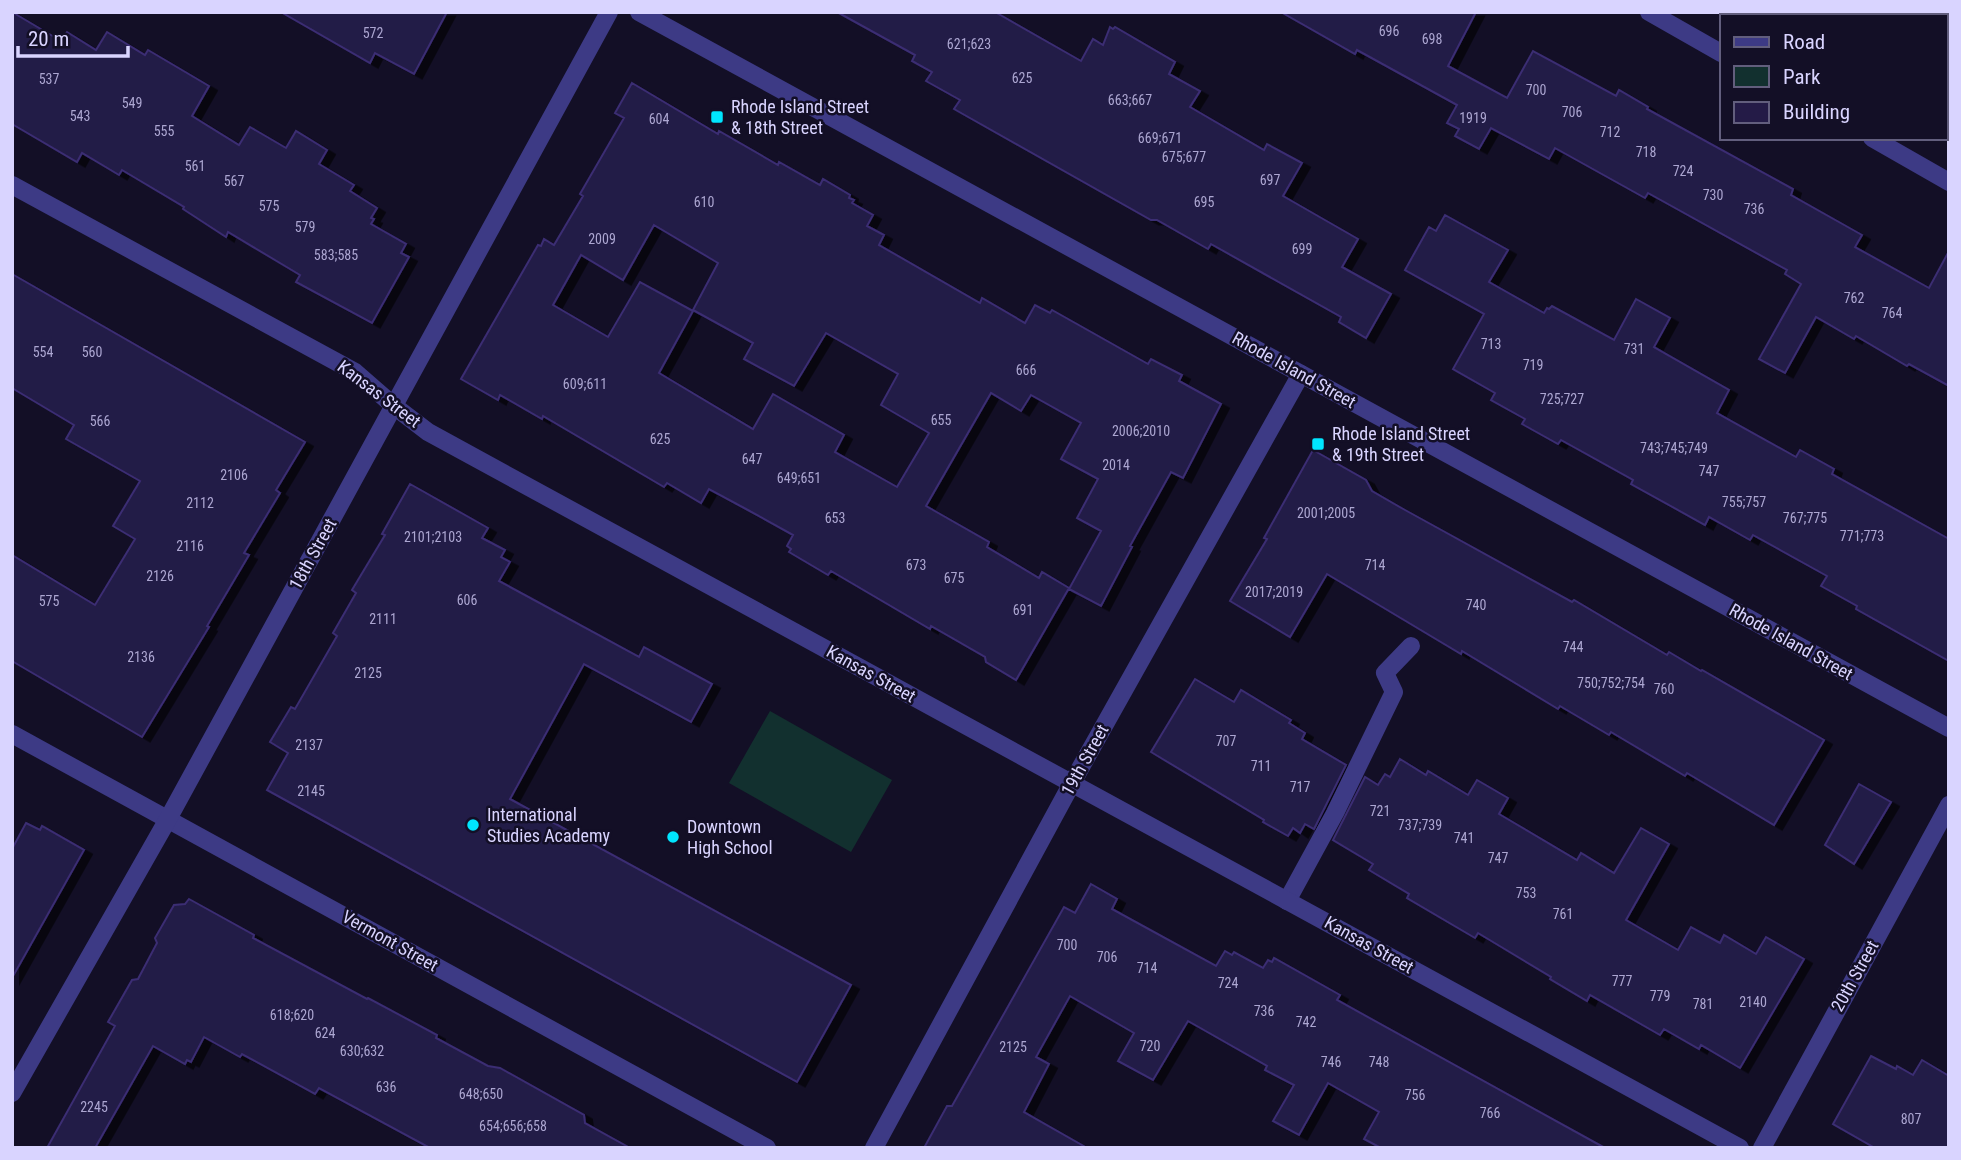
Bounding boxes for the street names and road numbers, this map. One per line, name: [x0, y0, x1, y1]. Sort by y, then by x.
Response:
street label: Rhode Island Street: [1229, 327, 1360, 412]
street label: Kansas Street: [334, 356, 425, 432]
street label: 18th Street: [284, 515, 341, 593]
street label: Rhode Island Street: [1726, 599, 1857, 684]
street label: Kansas Street: [823, 640, 919, 707]
street label: 19th Street: [1056, 721, 1113, 799]
street label: Vermont Street: [339, 906, 442, 976]
street label: Kansas Street: [1321, 911, 1417, 978]
street label: 20th Street: [1826, 937, 1883, 1015]

